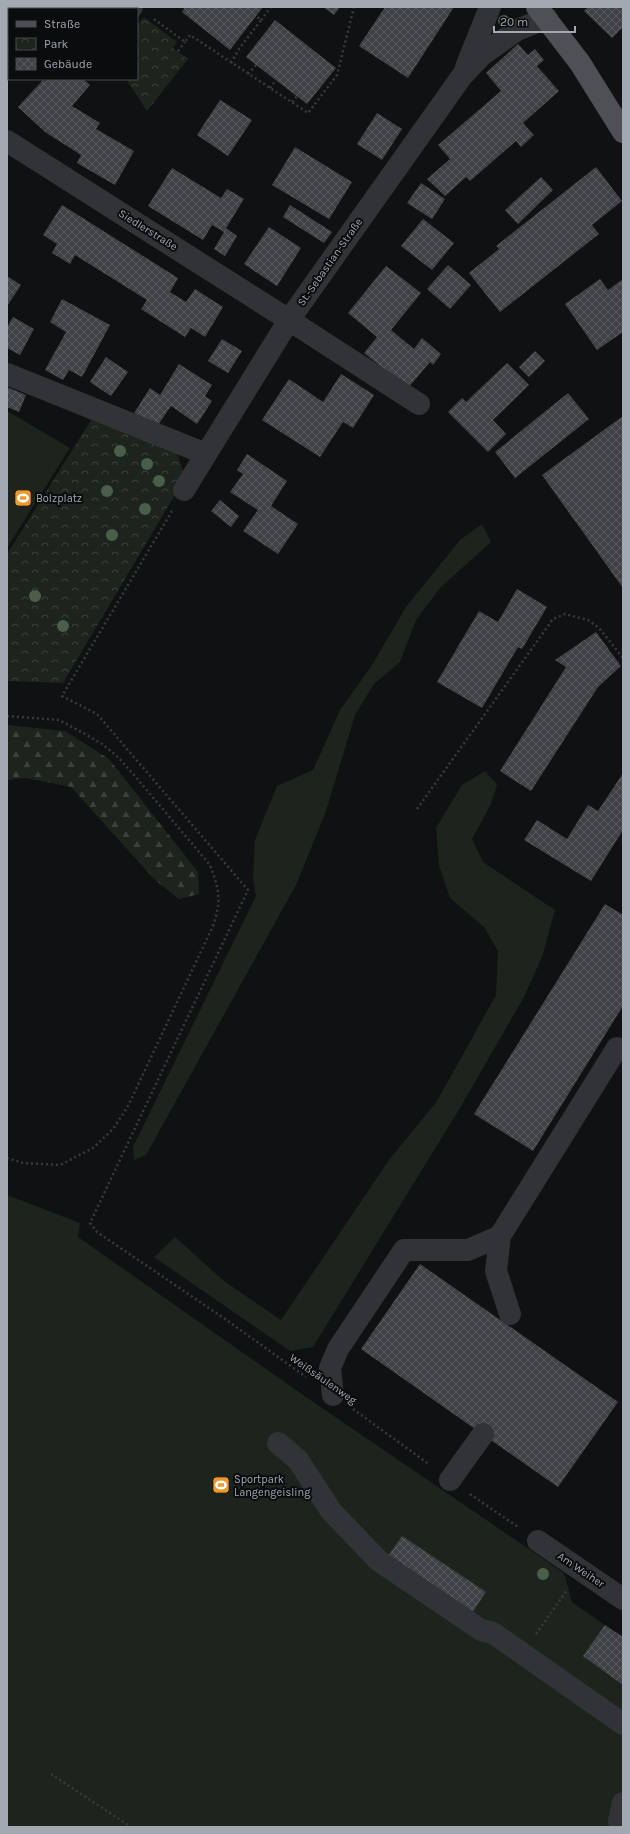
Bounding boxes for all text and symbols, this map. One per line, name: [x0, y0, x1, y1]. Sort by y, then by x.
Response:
legend: [8, 8, 138, 80]
scale bar: [494, 8, 575, 34]
text: 20 m: [500, 15, 528, 29]
text: Straße: [44, 17, 80, 31]
text: Park: [44, 37, 69, 51]
text: Gebäude: [44, 57, 92, 71]
street label: Siedlerstraße: [116, 207, 180, 253]
street label: St.-Sebastian-Straße: [295, 215, 365, 308]
sports icon: Bolzplatz: [13, 488, 33, 508]
place label: Bolzplatz: [36, 492, 82, 505]
street label: Weißsäulenweg: [287, 1351, 360, 1407]
place label: Sportpark Langengeisling: [234, 1473, 311, 1499]
sports icon: Sportpark Langengeisling: [211, 1475, 231, 1495]
street label: Am Weiher: [555, 1550, 607, 1590]

